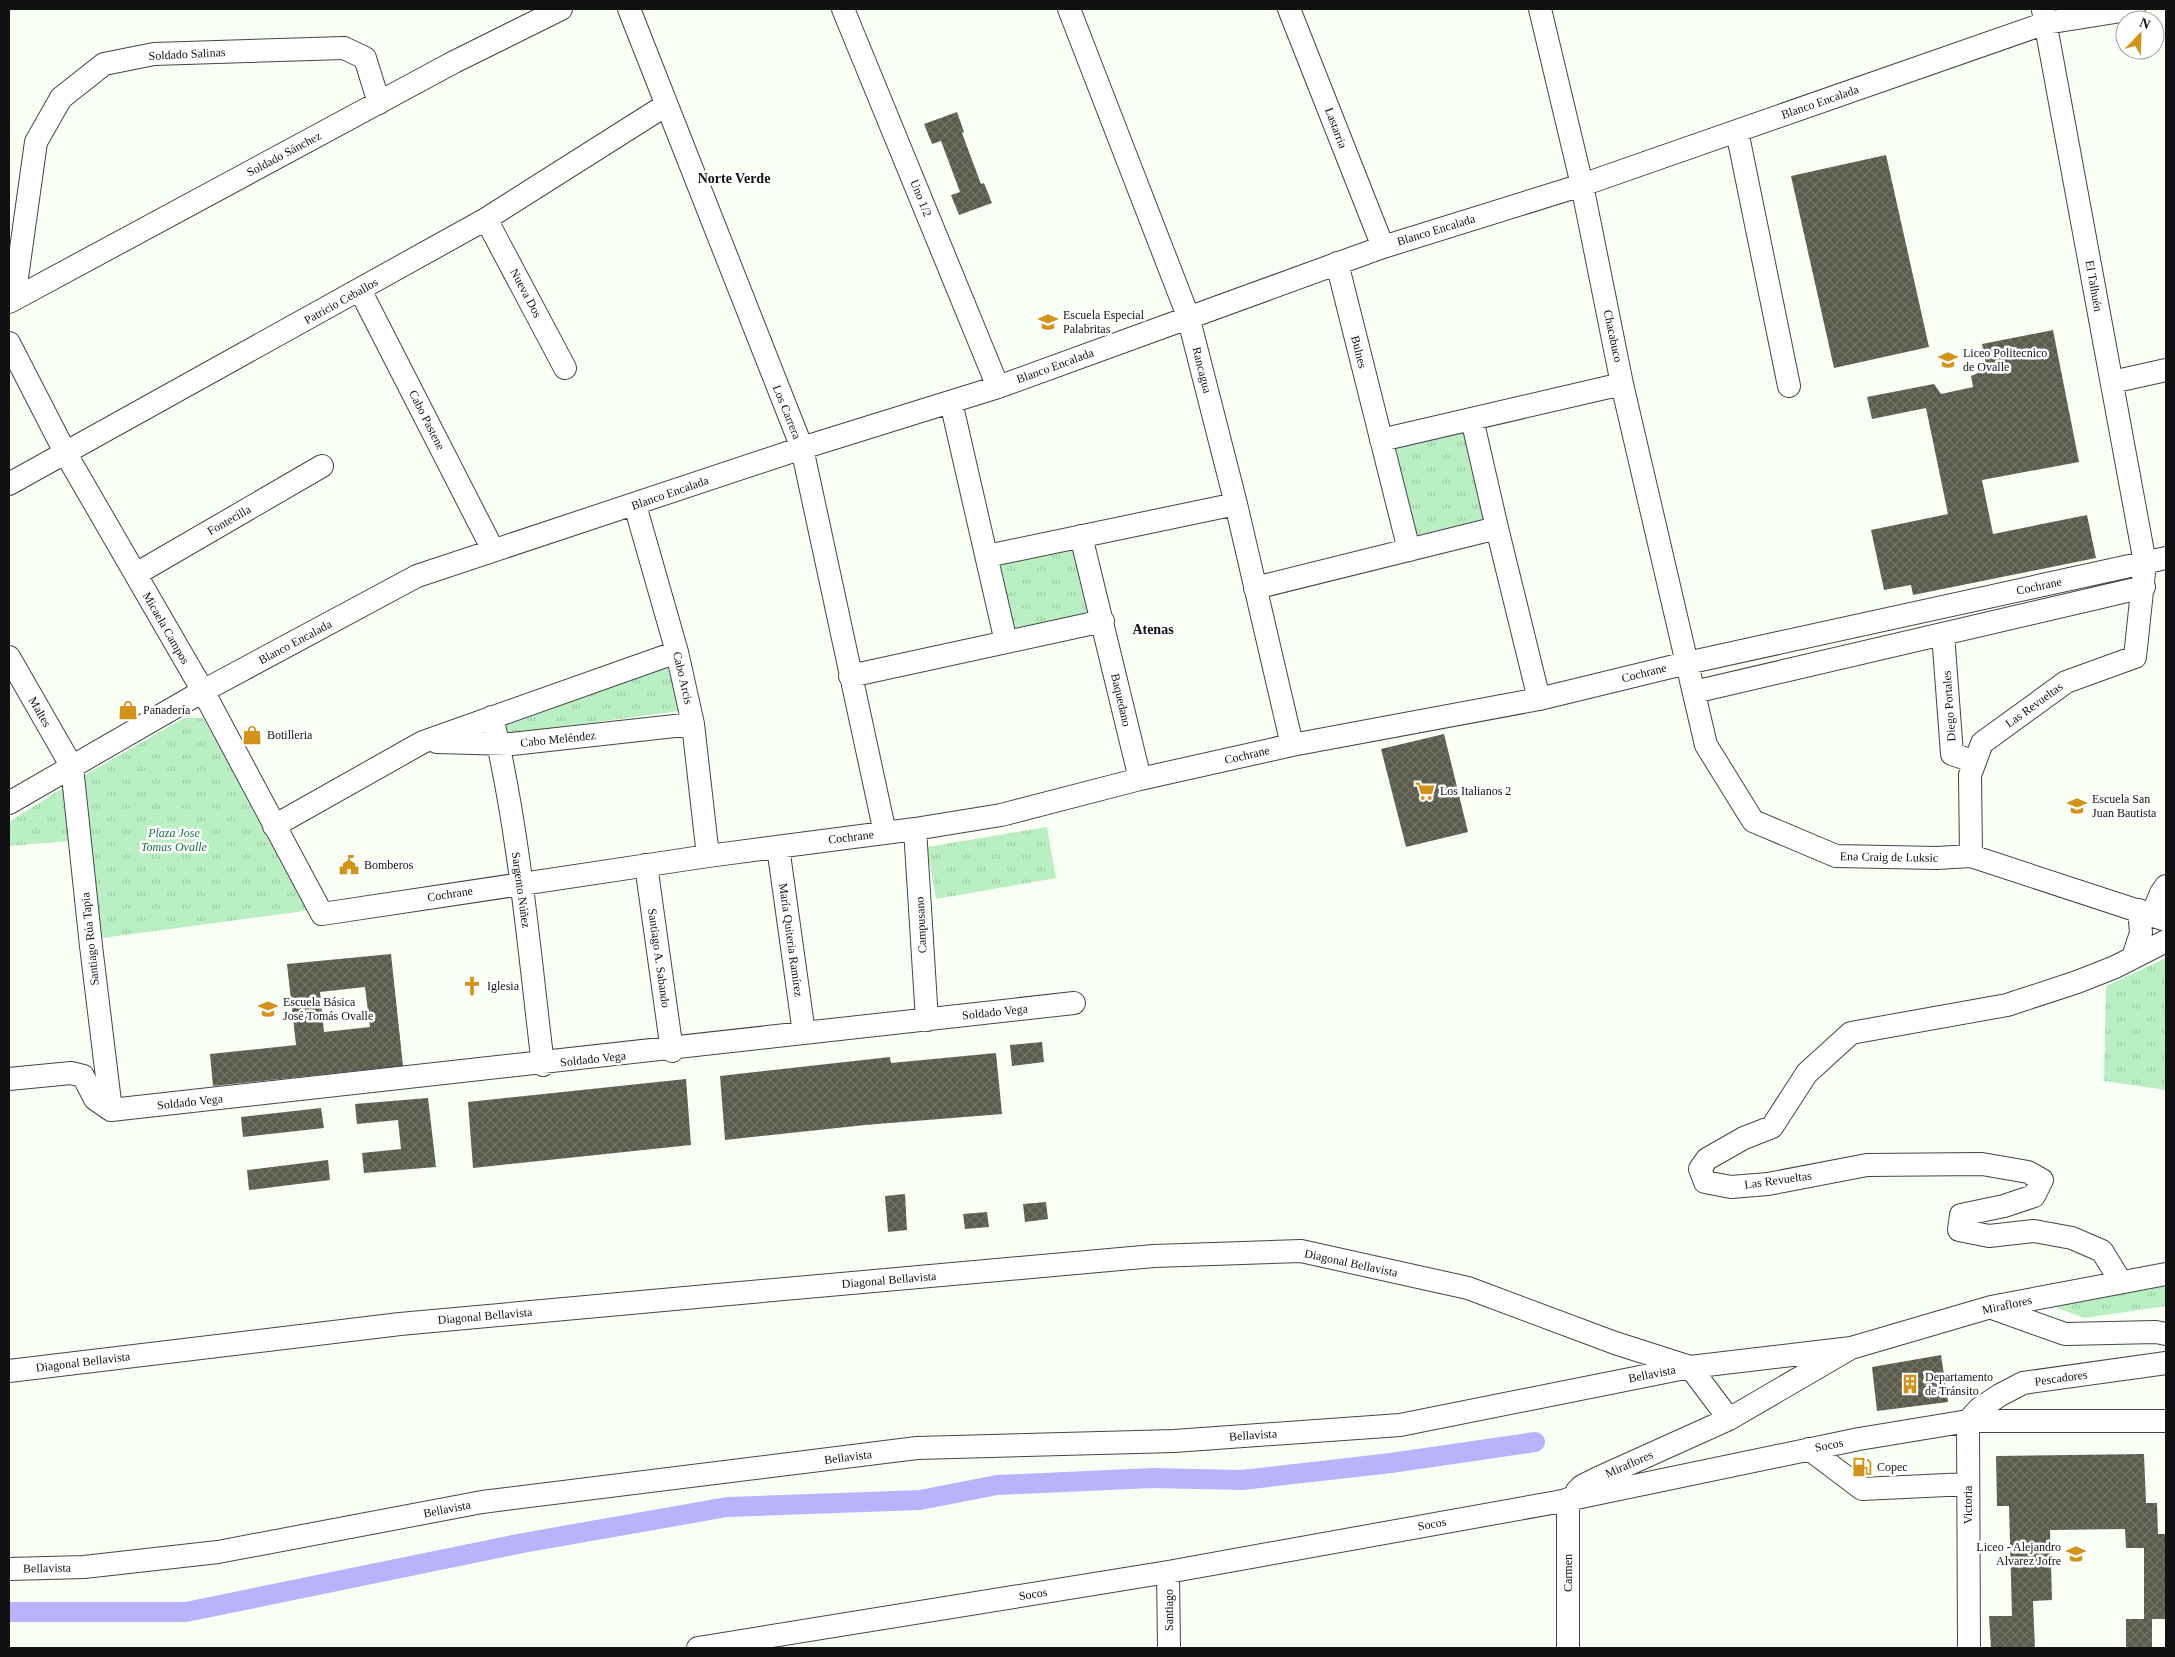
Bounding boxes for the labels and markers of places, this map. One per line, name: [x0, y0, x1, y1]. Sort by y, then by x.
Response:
place label: Escuela Especial Palabritas: [1063, 308, 1145, 336]
school or university icon: Escuela Especial Palabritas: [1037, 311, 1059, 333]
place label: Liceo Politecnico de Ovalle: [1963, 346, 2047, 374]
school or university icon: Liceo Politecnico de Ovalle: [1937, 349, 1959, 371]
shop icon: Panadería: [117, 699, 139, 721]
place label: Panadería: [143, 703, 191, 717]
shop icon: Botilleria: [241, 724, 263, 746]
place label: Botilleria: [267, 728, 313, 742]
supermarket icon: Los Italianos 2: [1414, 780, 1436, 802]
place label: Los Italianos 2: [1440, 784, 1511, 798]
place label: Escuela San Juan Bautista: [2092, 792, 2157, 820]
school or university icon: Escuela San Juan Bautista: [2066, 795, 2088, 817]
public building icon: Bomberos: [338, 854, 360, 876]
place label: Bomberos: [364, 858, 414, 872]
church icon: Iglesia: [461, 975, 483, 997]
place label: Iglesia: [487, 979, 520, 993]
place label: Escuela Básica José Tomás Ovalle: [283, 995, 373, 1023]
school or university icon: Escuela Básica José Tomás Ovalle: [257, 998, 279, 1020]
place label: Departamento de Tránsito: [1925, 1370, 1993, 1398]
building icon: Departamento de Tránsito: [1899, 1373, 1921, 1395]
fuel station icon: Copec: [1851, 1456, 1873, 1478]
place label: Copec: [1877, 1460, 1908, 1474]
place label: Liceo - Alejandro Alvarez Jofre: [1976, 1540, 2061, 1568]
school or university icon: Liceo - Alejandro Alvarez Jofre: [2065, 1543, 2087, 1565]

